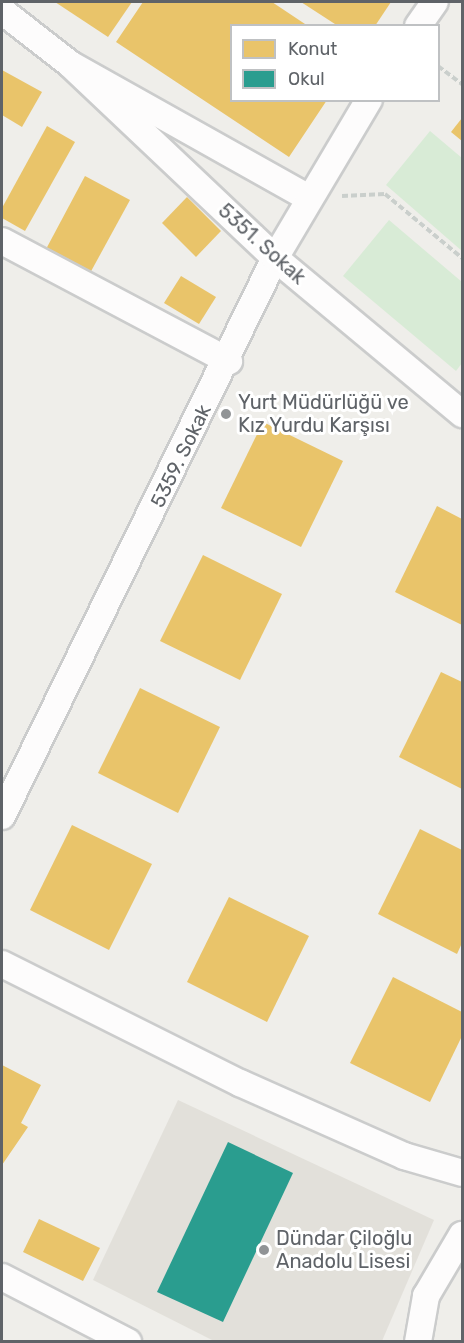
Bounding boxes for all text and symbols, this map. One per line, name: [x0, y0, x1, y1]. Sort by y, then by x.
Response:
legend: [230, 24, 440, 102]
text: Konut: [288, 38, 337, 60]
text: Okul: [288, 68, 325, 90]
street label: 5351. Sokak: [213, 198, 311, 290]
place label: Yurt Müdürlüğü ve Kız Yurdu Karşısı: [238, 390, 409, 437]
street label: 5359. Sokak: [146, 401, 216, 511]
marker: Yurt Müdürlüğü ve Kız Yurdu Karşısı: [219, 407, 233, 421]
place label: Dündar Çiloğlu Anadolu Lisesi: [276, 1226, 413, 1273]
marker: Dündar Çiloğlu Anadolu Lisesi: [257, 1243, 271, 1257]

